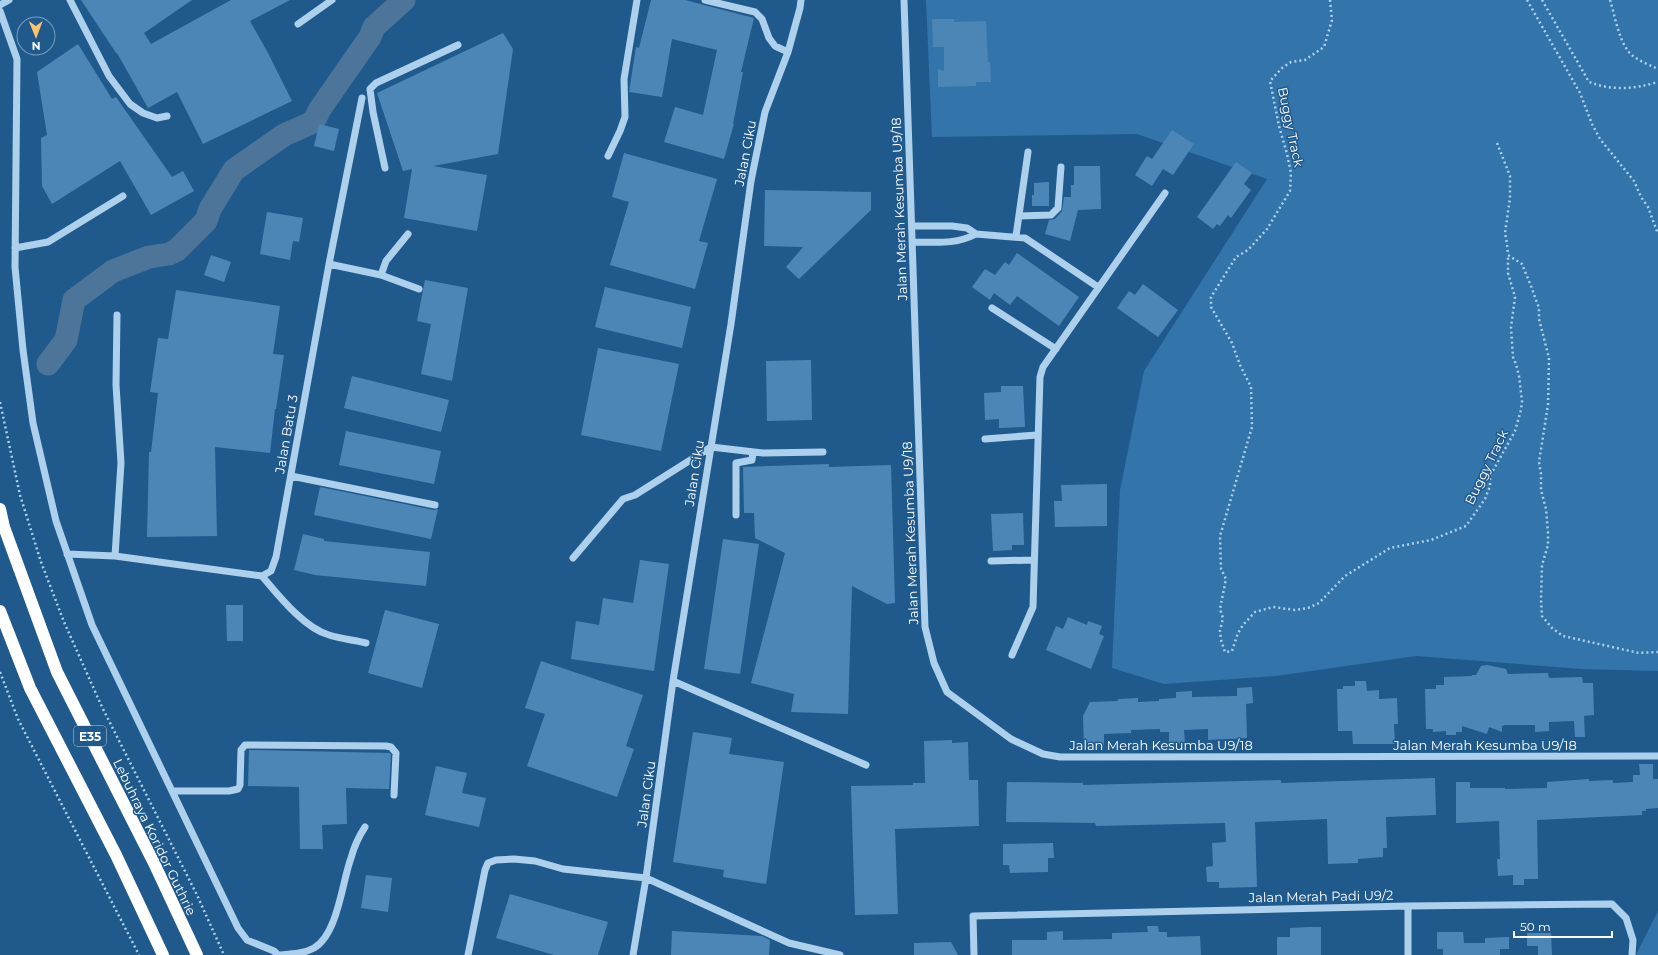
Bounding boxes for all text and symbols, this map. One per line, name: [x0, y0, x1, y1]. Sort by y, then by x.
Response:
north arrow: [16, 16, 56, 56]
text: N: [32, 39, 41, 53]
street label: Buggy Track: [1275, 86, 1307, 169]
street label: Jalan Merah Kesumba U9/18: [888, 117, 910, 302]
street label: Jalan Ciku: [731, 119, 759, 188]
street label: Jalan Batu 3: [271, 393, 301, 476]
street label: Buggy Track: [1461, 427, 1511, 507]
street label: Jalan Ciku: [681, 439, 707, 508]
street label: Jalan Merah Kesumba U9/18: [899, 441, 921, 626]
road number: E35: [74, 726, 106, 746]
street label: Jalan Merah Kesumba U9/18: [1068, 737, 1253, 753]
street label: Jalan Merah Kesumba U9/18: [1392, 737, 1577, 753]
street label: Lebuhraya Koridor Guthrie: [110, 756, 200, 918]
street label: Jalan Ciku: [633, 760, 659, 829]
street label: Jalan Merah Padi U9/2: [1248, 887, 1393, 905]
scale bar: [1514, 913, 1612, 939]
text: 50 m: [1520, 919, 1551, 934]

